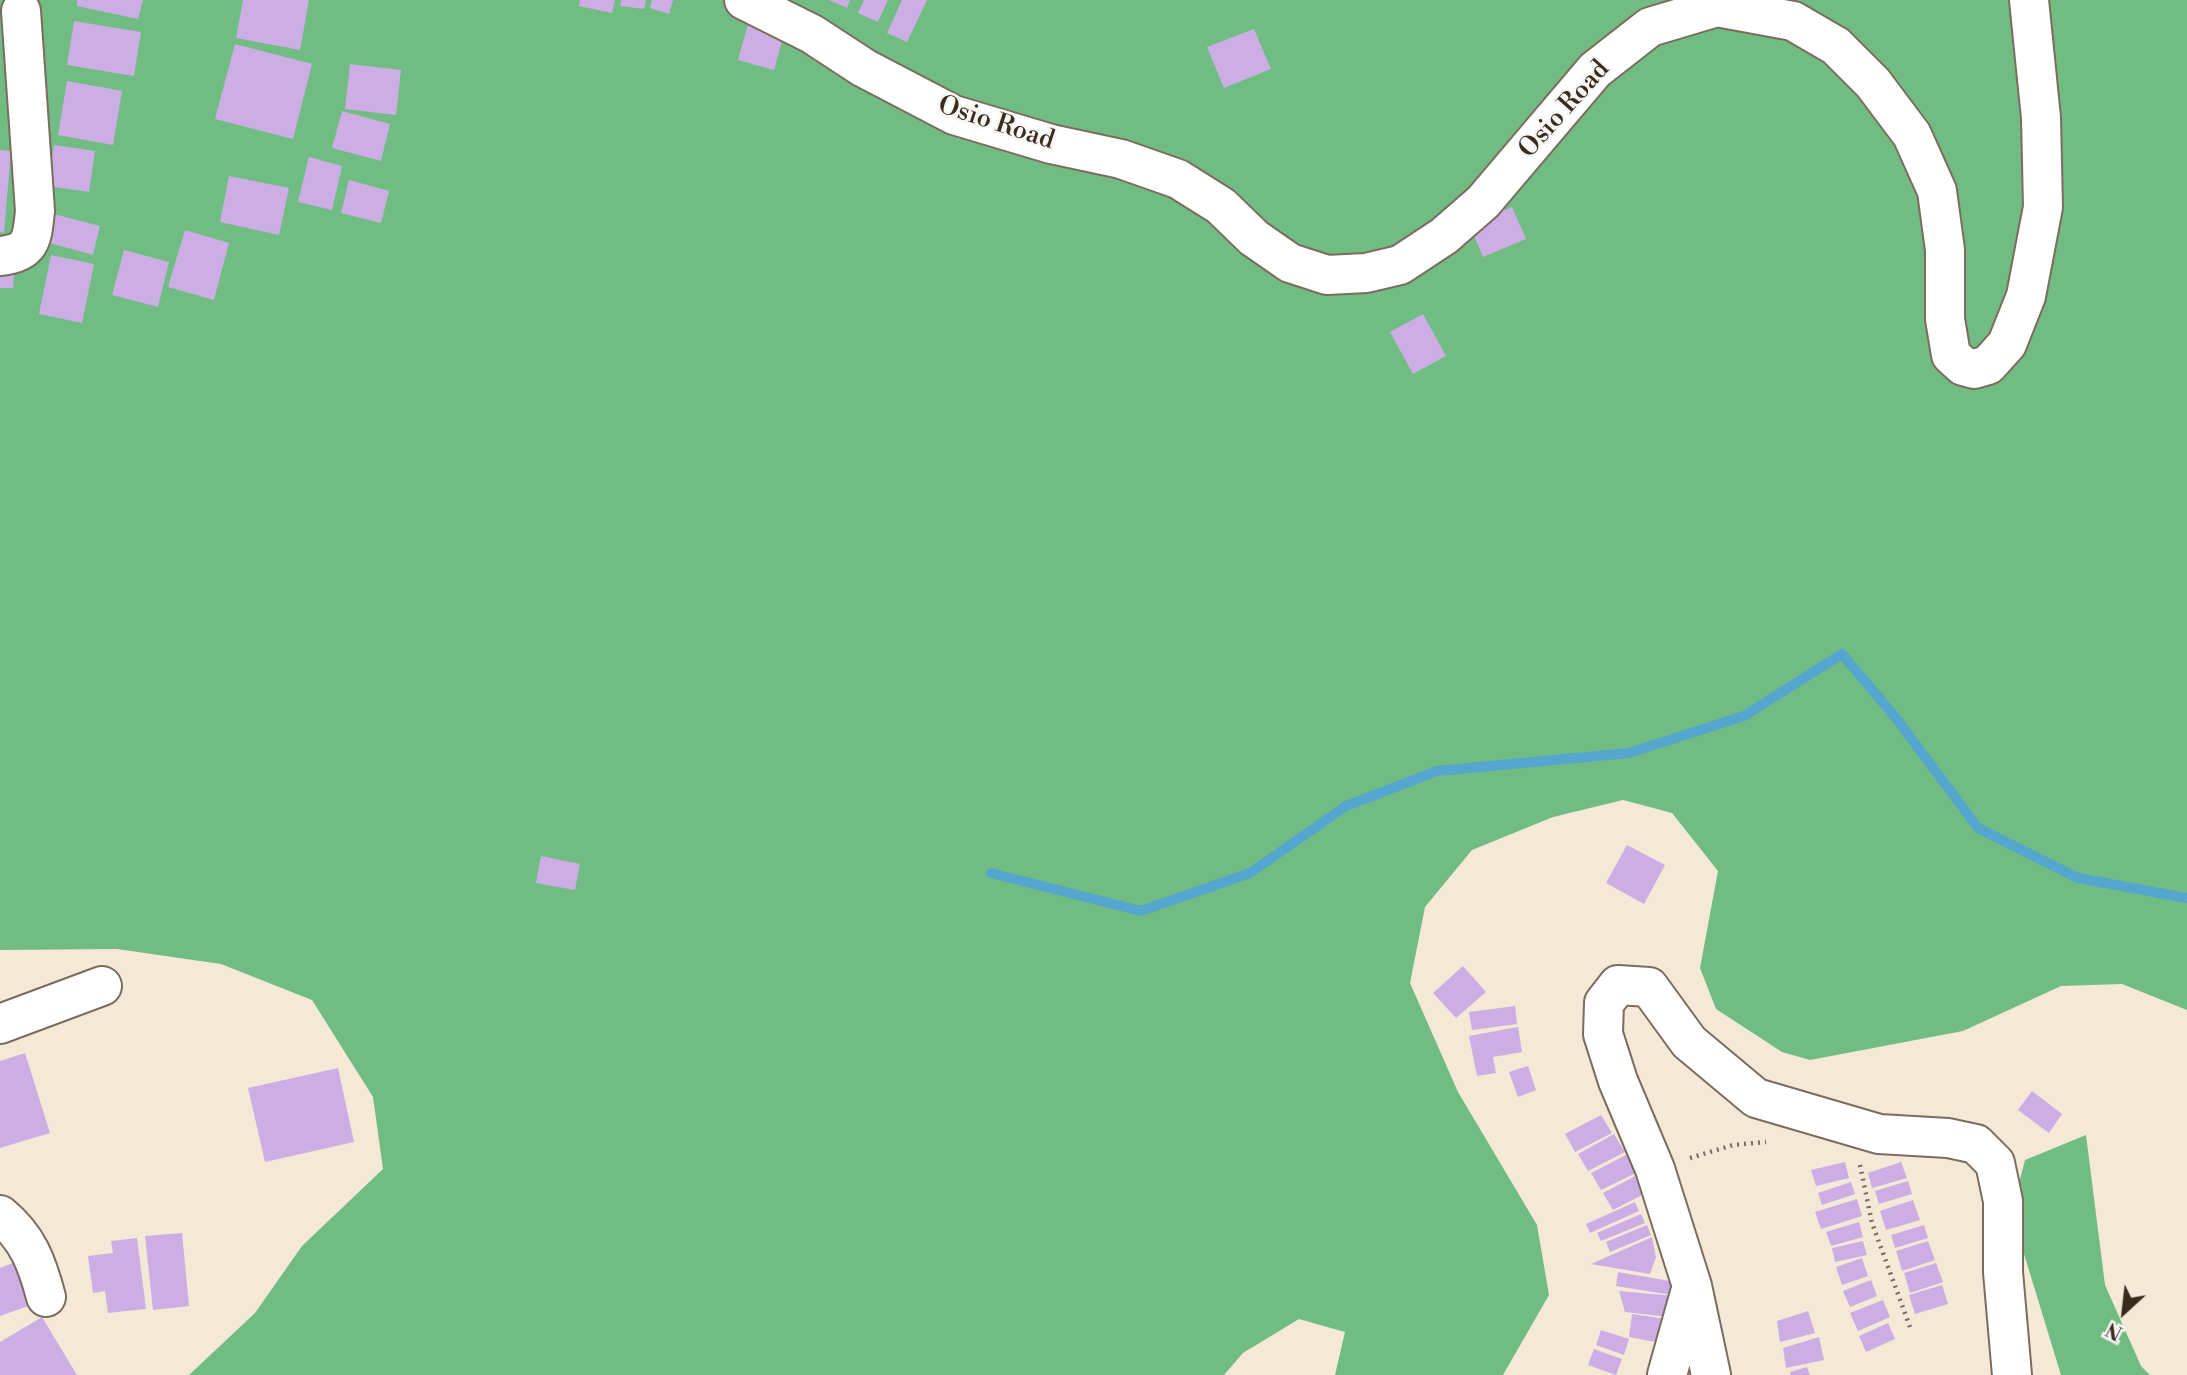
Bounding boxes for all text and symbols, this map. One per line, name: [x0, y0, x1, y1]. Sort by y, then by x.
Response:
street label: Osio Road: [1513, 55, 1617, 165]
street label: Osio Road: [934, 91, 1058, 157]
north arrow: [2089, 1277, 2159, 1347]
text: N: [2102, 1317, 2127, 1345]

